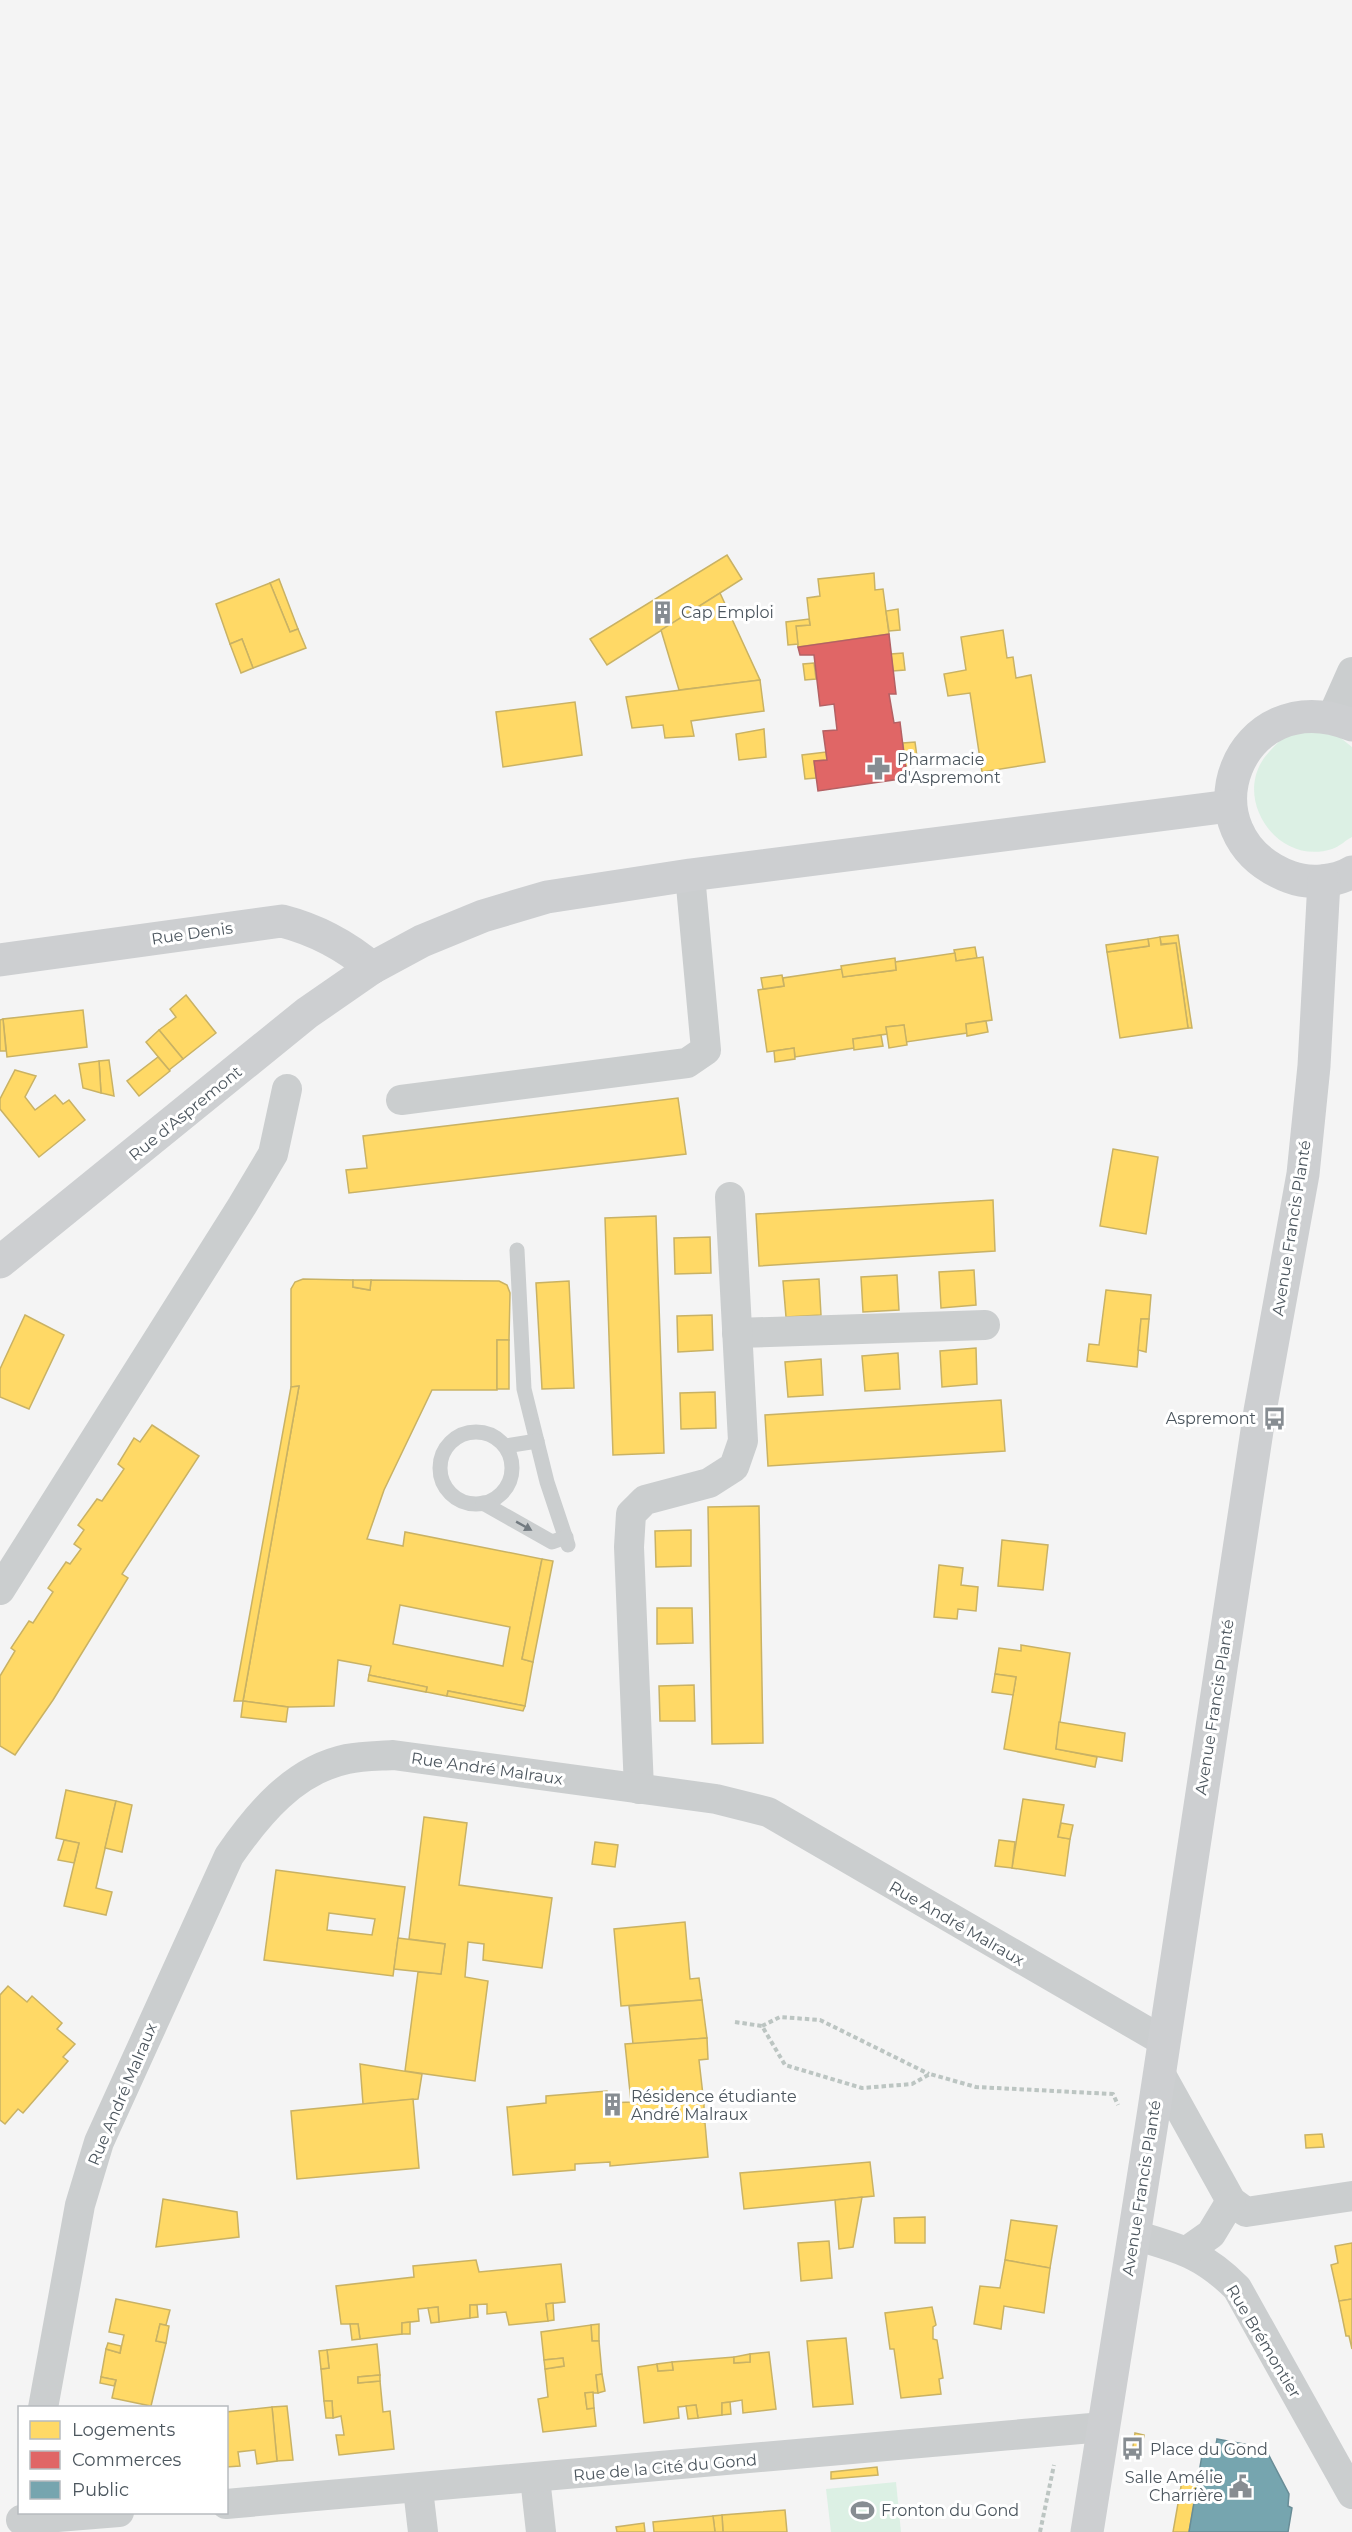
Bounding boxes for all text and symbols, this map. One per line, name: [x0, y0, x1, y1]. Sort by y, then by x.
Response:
building icon: Cap Emploi: [650, 599, 676, 625]
place label: Cap Emploi: [681, 603, 774, 622]
place label: Pharmacie d'Aspremont: [897, 750, 1001, 787]
pharmacy icon: Pharmacie d'Aspremont: [866, 755, 892, 781]
street label: Rue Denis: [150, 918, 234, 949]
street label: Rue d'Aspremont: [125, 1062, 246, 1165]
street label: Avenue Francis Planté: [1268, 1139, 1315, 1317]
bus stop icon: Aspremont: [1261, 1405, 1287, 1431]
place label: Aspremont: [1166, 1409, 1256, 1428]
one-way arrow: [516, 1521, 533, 1531]
street label: Avenue Francis Planté: [1191, 1618, 1238, 1796]
street label: Rue André Malraux: [410, 1748, 564, 1789]
street label: Rue André Malraux: [886, 1877, 1028, 1970]
street label: Rue André Malraux: [84, 2020, 161, 2168]
place label: Résidence étudiante André Malraux: [631, 2087, 797, 2124]
building icon: Résidence étudiante André Malraux: [600, 2092, 626, 2118]
street label: Avenue Francis Planté: [1118, 2099, 1165, 2277]
street label: Rue Brémontier: [1222, 2281, 1305, 2401]
legend: [18, 2406, 228, 2514]
text: Logements: [72, 2419, 175, 2441]
bus stop icon: Place du Gond: [1119, 2436, 1145, 2462]
place label: Place du Gond: [1150, 2440, 1268, 2459]
text: Commerces: [72, 2449, 182, 2471]
street label: Rue de la Cité du Gond: [572, 2450, 758, 2485]
place label: Salle Amélie Charrière: [1125, 2468, 1223, 2505]
public building icon: Salle Amélie Charrière: [1228, 2473, 1254, 2499]
text: Public: [72, 2479, 129, 2501]
sports icon: Fronton du Gond: [850, 2497, 876, 2523]
place label: Fronton du Gond: [881, 2501, 1019, 2520]

